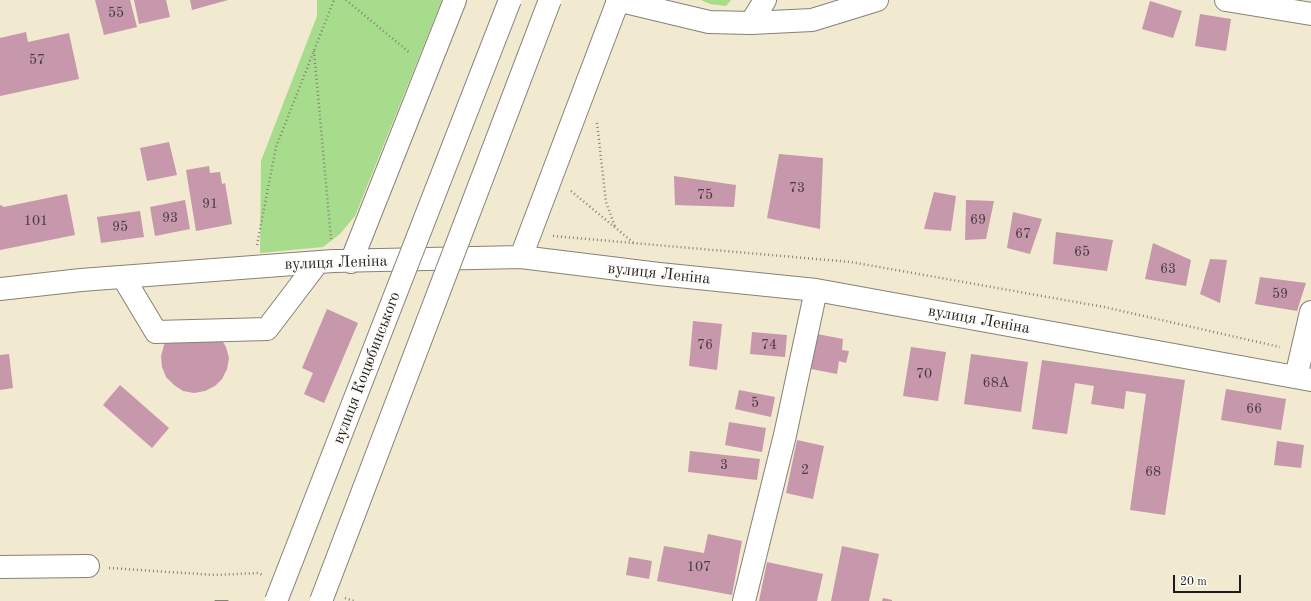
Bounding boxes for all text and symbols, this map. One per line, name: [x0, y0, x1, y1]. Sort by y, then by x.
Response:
house number: 55: [108, 5, 124, 21]
house number: 57: [29, 52, 45, 68]
house number: 73: [789, 180, 805, 196]
house number: 75: [697, 187, 713, 203]
house number: 91: [202, 196, 218, 212]
house number: 93: [162, 210, 178, 226]
house number: 69: [970, 212, 986, 228]
house number: 101: [24, 213, 48, 229]
house number: 95: [112, 219, 128, 235]
house number: 67: [1015, 226, 1031, 242]
house number: 65: [1074, 244, 1090, 260]
street label: вулиця Леніна: [284, 252, 388, 274]
street label: вулиця Леніна: [607, 259, 711, 289]
house number: 63: [1160, 261, 1176, 277]
house number: 59: [1272, 286, 1288, 302]
street label: вулиця Коцюбинського: [329, 289, 405, 447]
street label: вулиця Леніна: [927, 302, 1031, 338]
house number: 76: [697, 337, 713, 353]
house number: 74: [761, 337, 777, 353]
house number: 70: [916, 366, 932, 382]
house number: 68А: [983, 375, 1009, 391]
house number: 5: [751, 395, 759, 411]
house number: 66: [1246, 401, 1262, 417]
house number: 3: [720, 457, 728, 473]
house number: 2: [801, 462, 809, 478]
house number: 68: [1145, 464, 1161, 480]
house number: 107: [687, 559, 711, 575]
scale bar: [1175, 567, 1243, 593]
text: 20 m: [1180, 576, 1207, 588]

